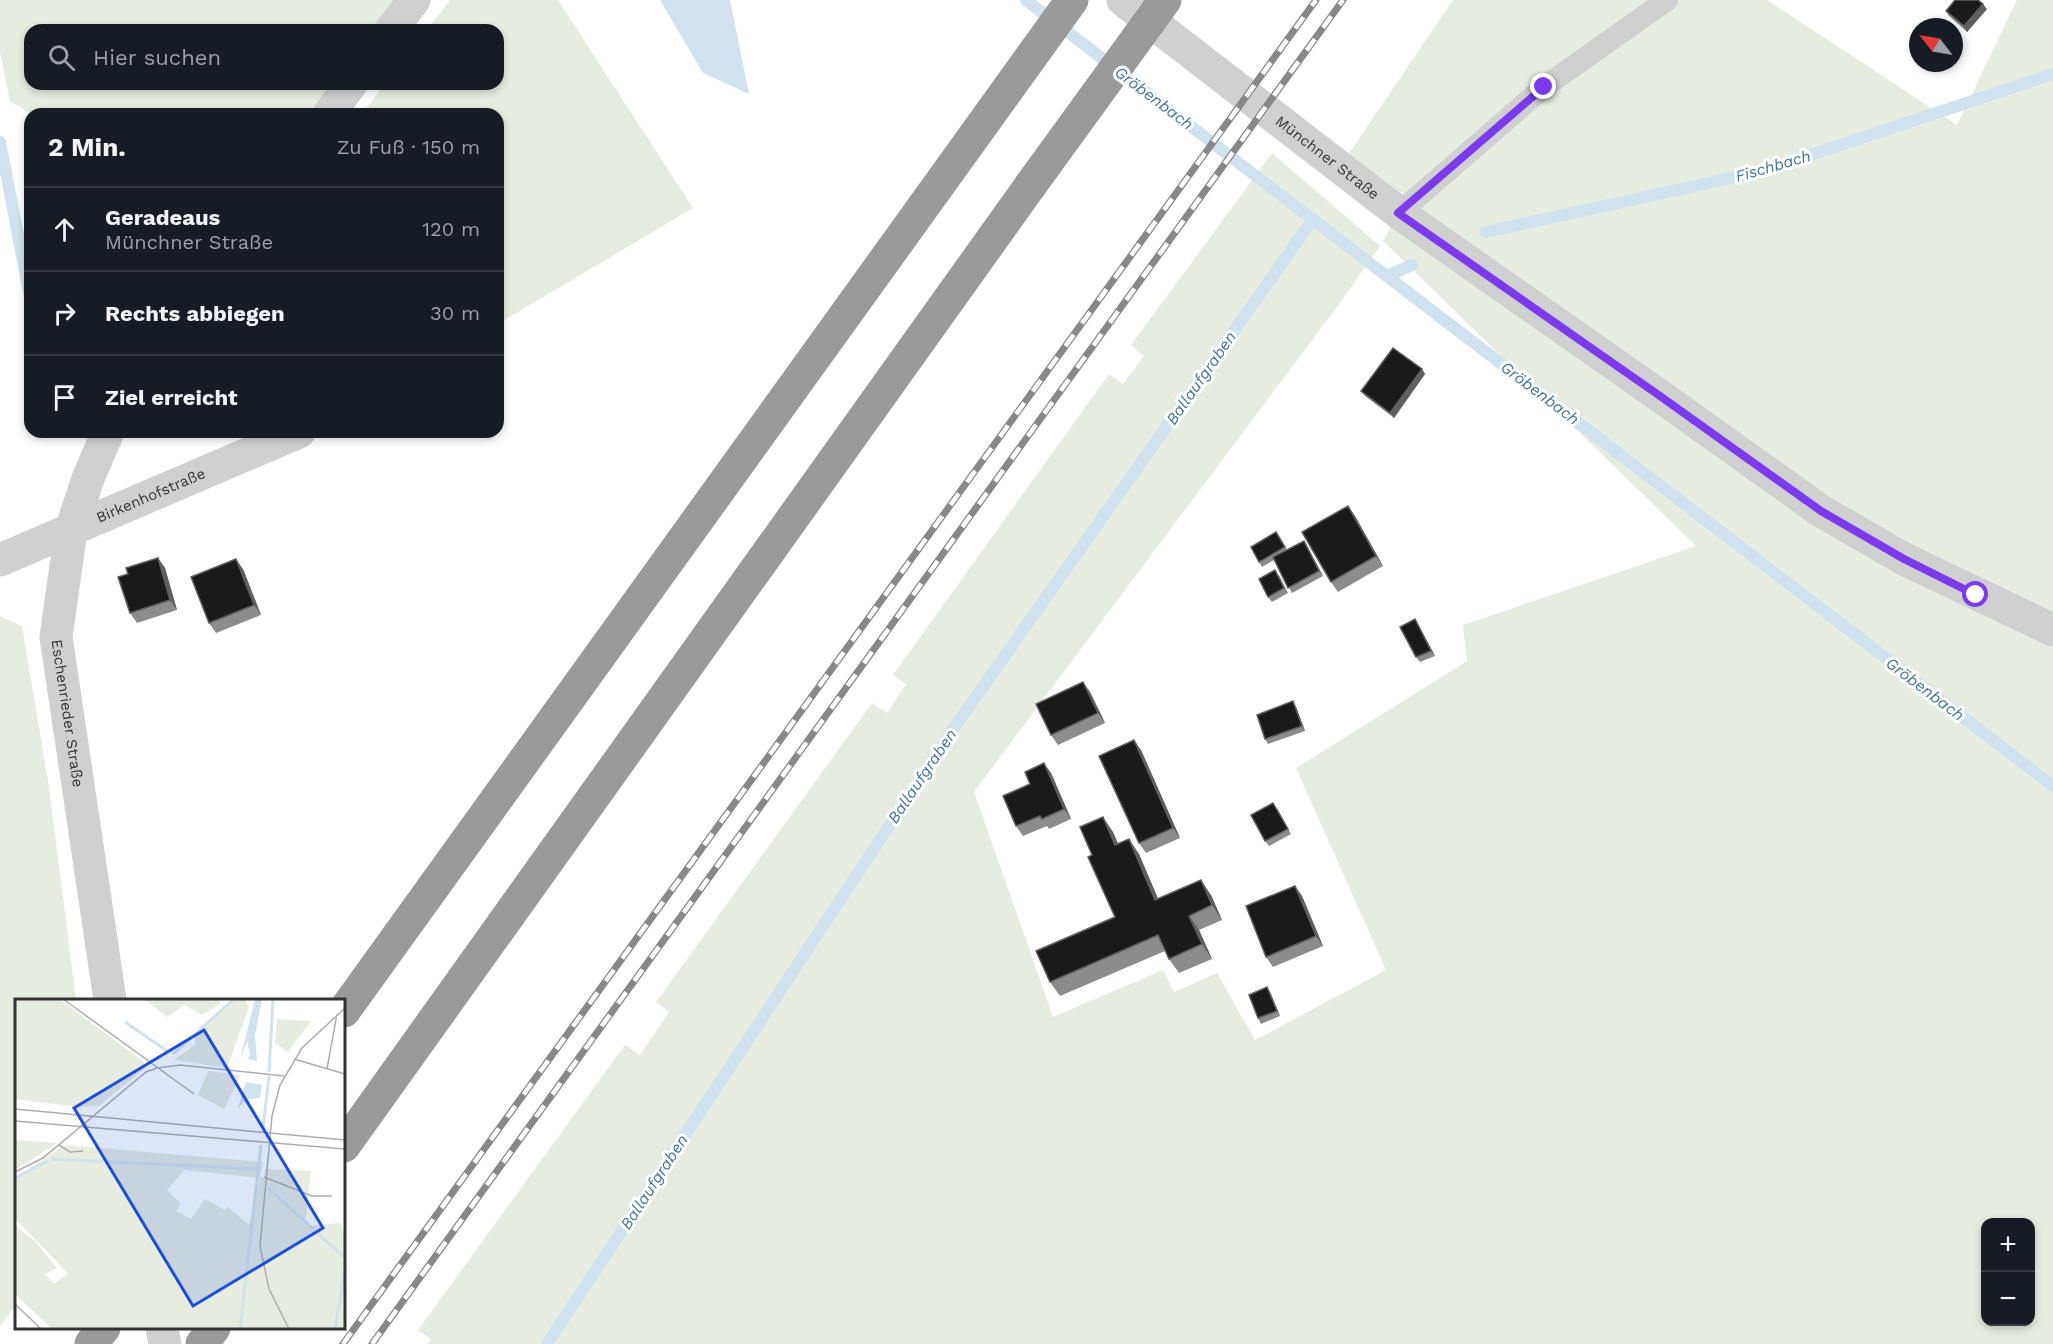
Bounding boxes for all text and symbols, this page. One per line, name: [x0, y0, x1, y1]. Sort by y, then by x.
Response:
north arrow: [1909, 18, 1963, 72]
search box: [24, 24, 504, 90]
icon: search: [45, 41, 78, 74]
text: Hier suchen: [93, 45, 221, 70]
water label: Gröbenbach: [1111, 62, 1197, 134]
route end: [1530, 73, 1556, 99]
street label: Münchner Straße: [1272, 112, 1383, 203]
text: 2 Min.: [48, 132, 126, 162]
text: Zu Fuß · 150 m: [337, 135, 480, 159]
water label: Fischbach: [1733, 146, 1813, 186]
text: Geradeaus: [105, 205, 220, 230]
icon: ahead: [48, 213, 81, 246]
text: 120 m: [422, 217, 480, 241]
text: Münchner Straße: [105, 230, 273, 254]
icon: right: [48, 297, 81, 330]
text: Rechts abbiegen: [105, 301, 285, 326]
text: 30 m: [430, 301, 480, 325]
water label: Ballaufgraben: [1162, 328, 1240, 428]
water label: Gröbenbach: [1497, 357, 1583, 429]
icon: arrive: [48, 381, 81, 414]
text: Ziel erreicht: [105, 385, 238, 410]
street label: Birkenhofstraße: [94, 464, 208, 527]
route start: [1962, 581, 1988, 607]
street label: Eschenrieder Straße: [47, 638, 87, 788]
water label: Gröbenbach: [1882, 653, 1968, 725]
water label: Ballaufgraben: [884, 725, 960, 827]
inset map: [15, 999, 345, 1329]
water label: Ballaufgraben: [616, 1131, 692, 1233]
map controls: [1981, 1218, 2035, 1326]
button: +: [1981, 1218, 2035, 1272]
button: −: [1981, 1272, 2035, 1326]

